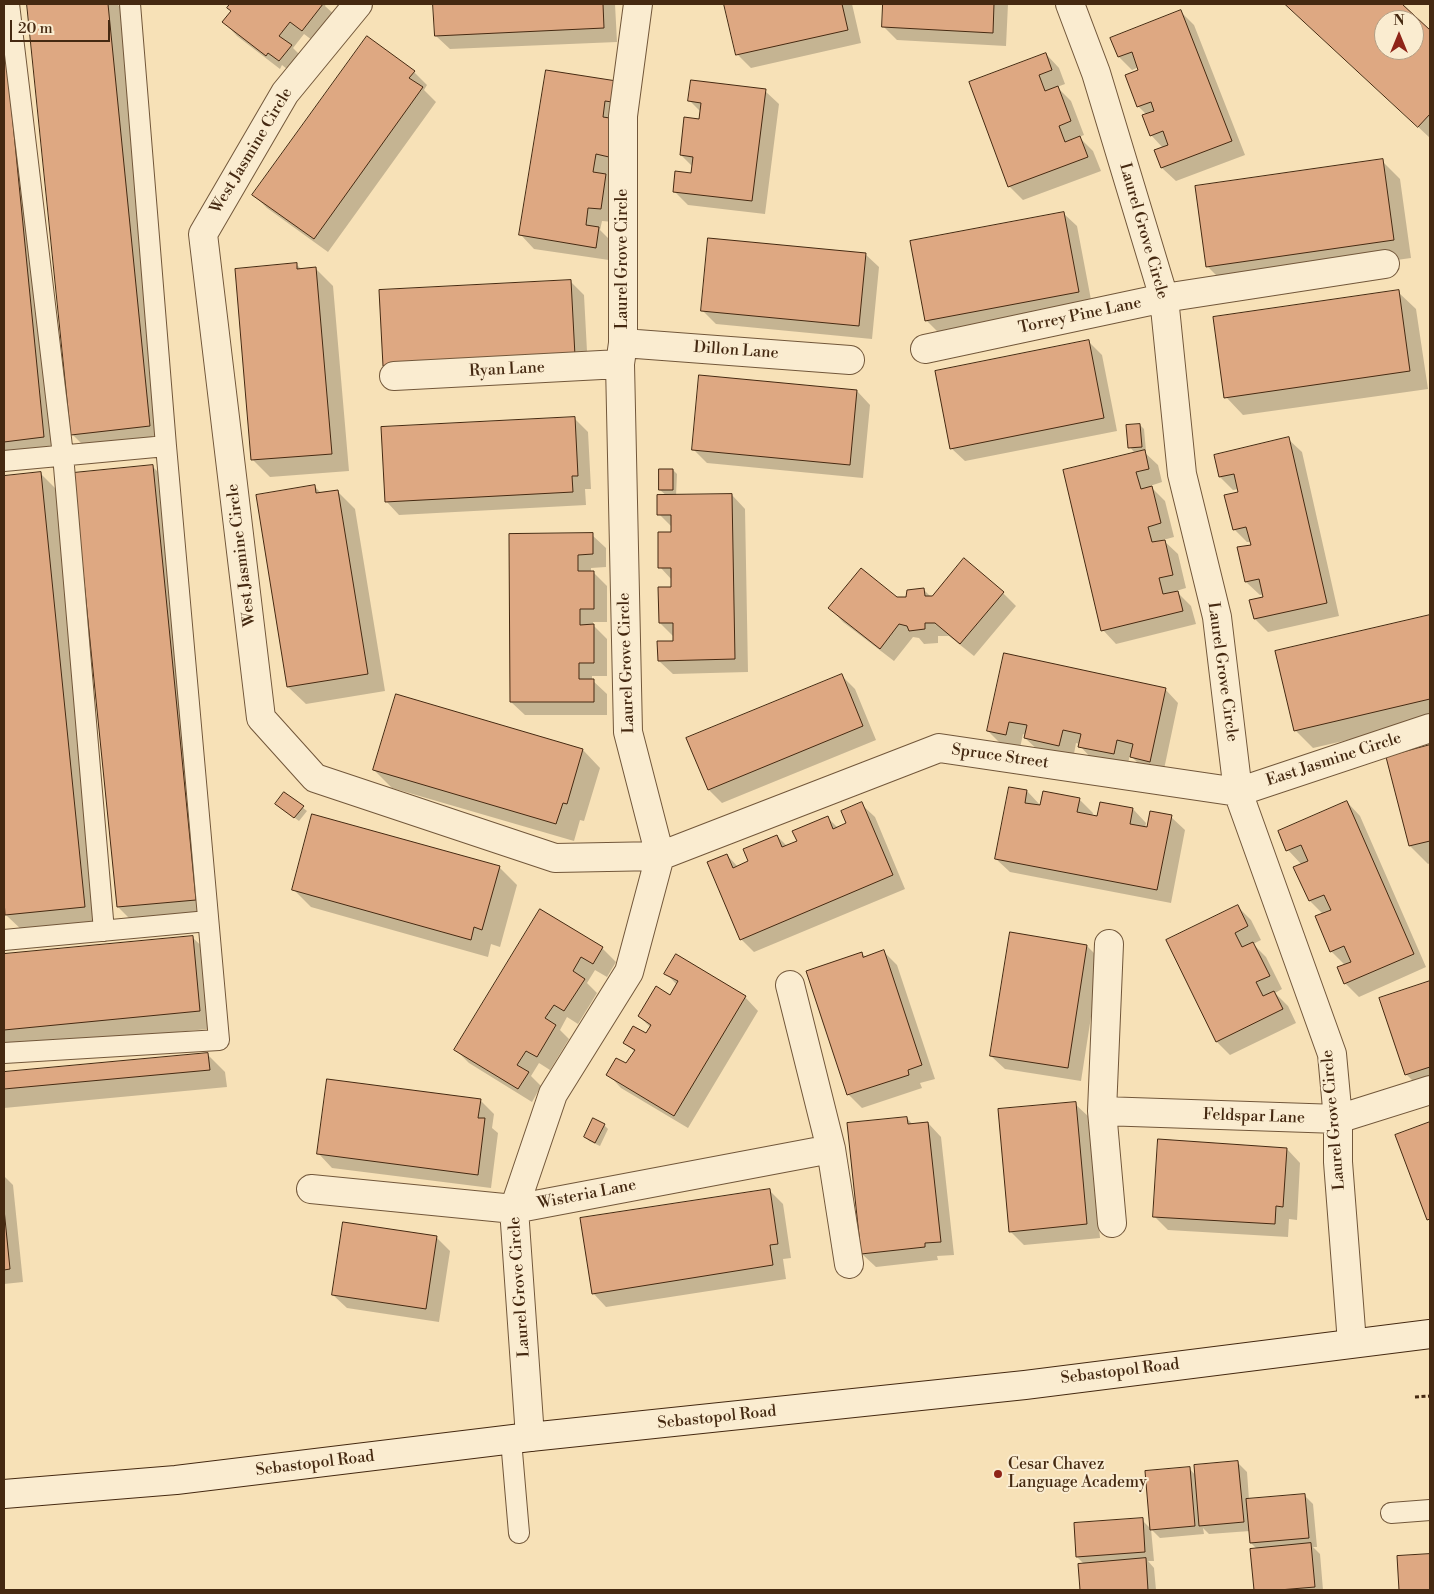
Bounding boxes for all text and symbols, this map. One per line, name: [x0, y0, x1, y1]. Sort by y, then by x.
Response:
scale bar: [12, 10, 112, 42]
north arrow: [1374, 10, 1424, 60]
text: N: [1393, 12, 1405, 30]
text: 20 m: [18, 19, 53, 38]
street label: West Jasmine Circle: [207, 85, 297, 217]
street label: Laurel Grove Circle: [1114, 161, 1172, 301]
street label: Laurel Grove Circle: [613, 189, 633, 329]
street label: Torrey Pine Lane: [1017, 294, 1143, 338]
street label: Dillon Lane: [693, 338, 779, 364]
street label: Ryan Lane: [469, 358, 545, 382]
street label: West Jasmine Circle: [224, 483, 260, 627]
street label: Laurel Grove Circle: [615, 592, 639, 734]
street label: Laurel Grove Circle: [1203, 601, 1241, 743]
street label: East Jasmine Circle: [1264, 729, 1404, 791]
street label: Spruce Street: [950, 741, 1050, 773]
street label: Laurel Grove Circle: [1318, 1049, 1350, 1191]
street label: Feldspar Lane: [1203, 1106, 1305, 1128]
street label: Wisteria Lane: [536, 1176, 638, 1214]
street label: Laurel Grove Circle: [506, 1216, 534, 1358]
street label: Sebastopol Road: [1060, 1355, 1180, 1389]
street label: Sebastopol Road: [657, 1402, 777, 1434]
street label: Sebastopol Road: [255, 1447, 375, 1481]
place label: Cesar Chavez Language Academy: [1008, 1455, 1147, 1493]
marker: Cesar Chavez Language Academy: [992, 1468, 1004, 1480]

